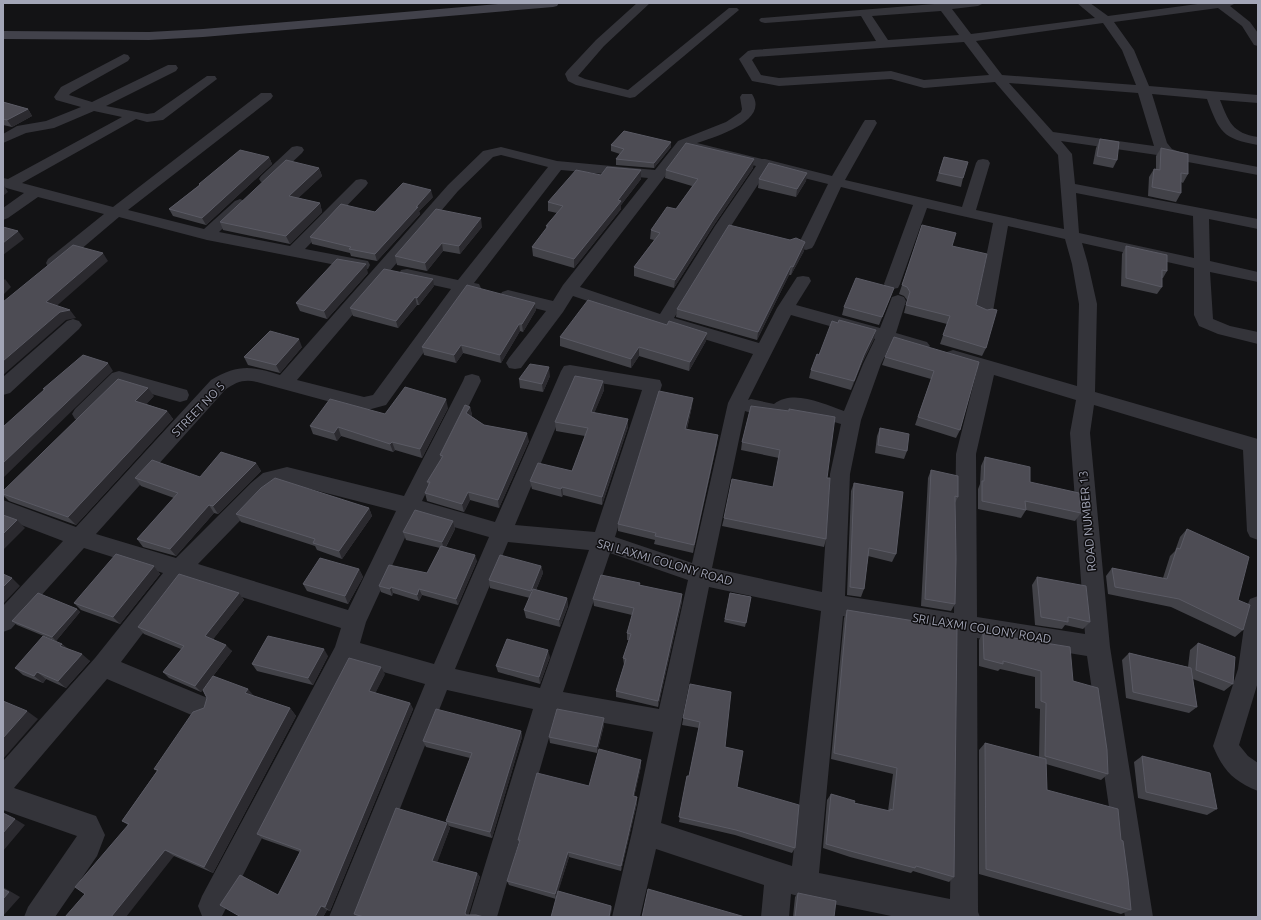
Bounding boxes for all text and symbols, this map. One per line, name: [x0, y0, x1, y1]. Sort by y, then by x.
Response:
street label: STREET NO 5: [169, 379, 227, 439]
street label: ROAD NUMBER 13: [1076, 470, 1098, 572]
street label: SRI LAXMI COLONY ROAD: [596, 536, 734, 588]
street label: SRI LAXMI COLONY ROAD: [912, 611, 1052, 645]

